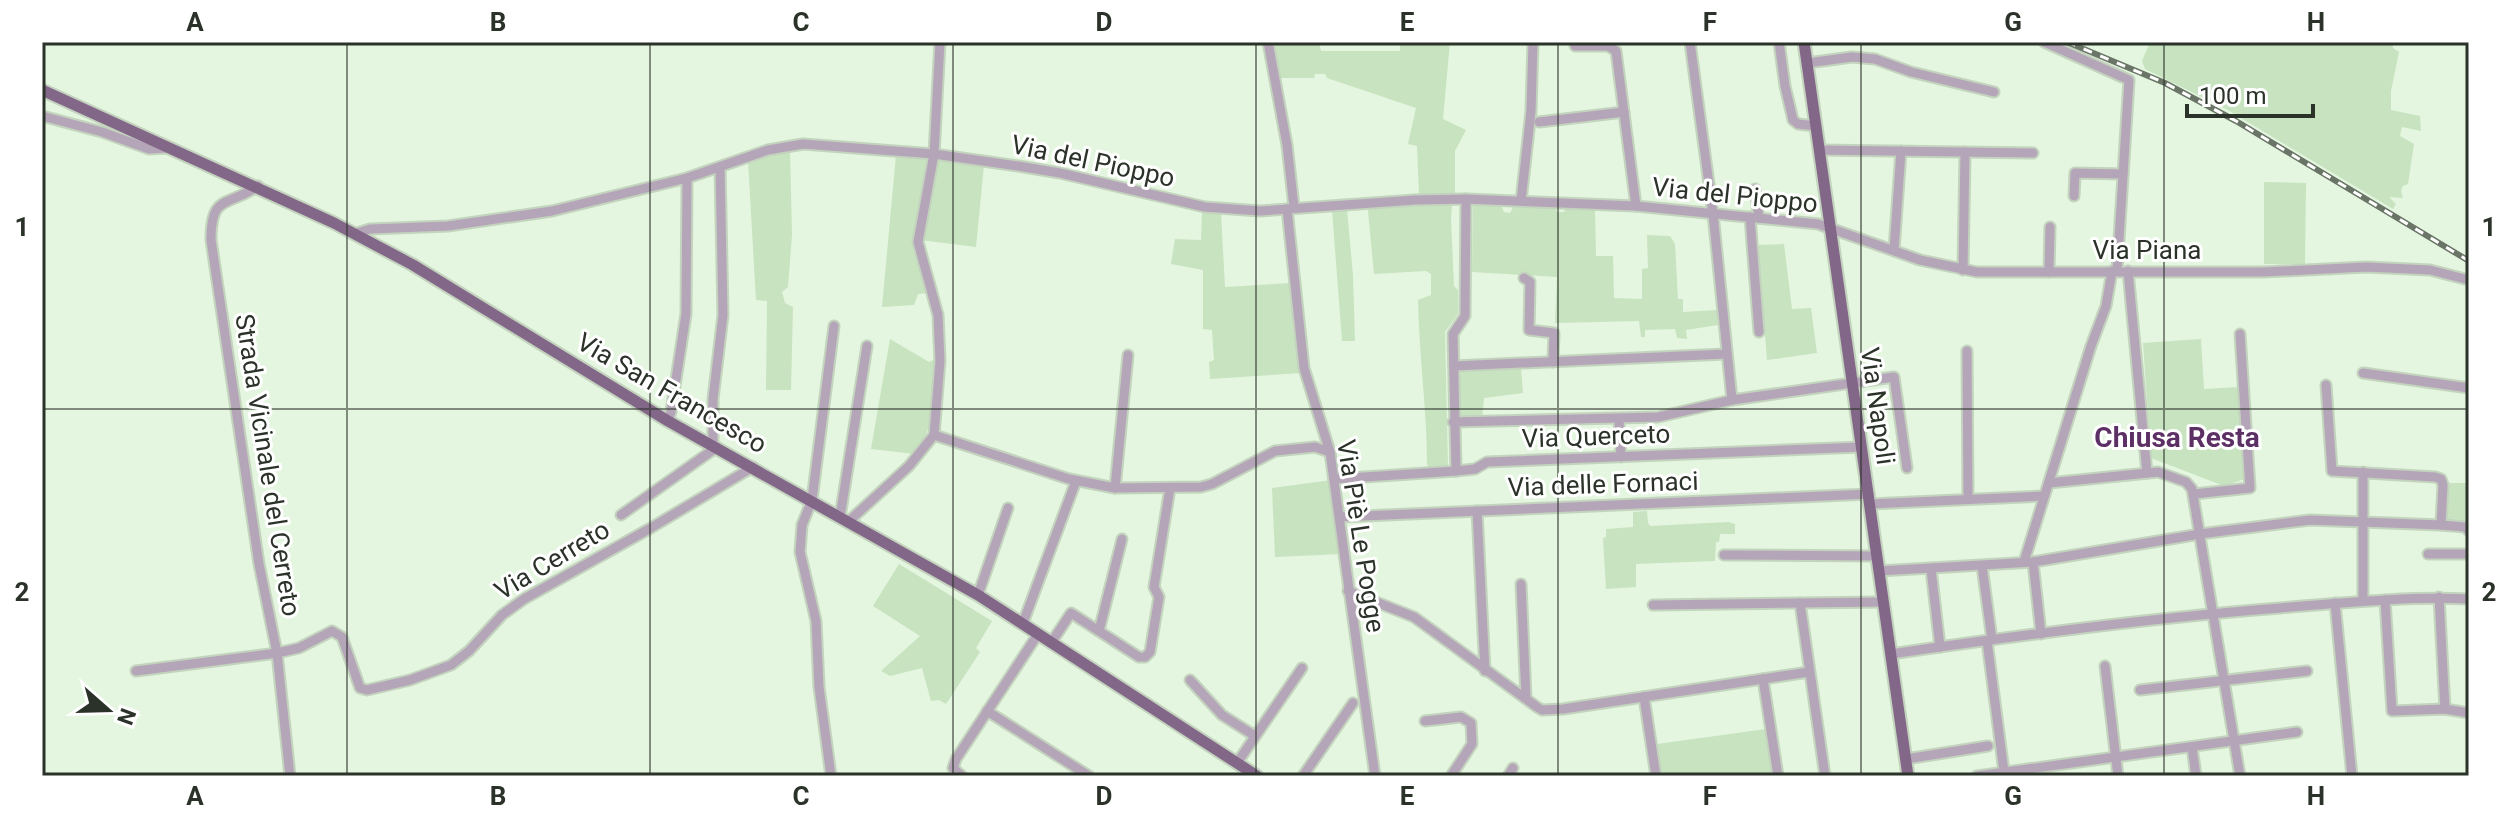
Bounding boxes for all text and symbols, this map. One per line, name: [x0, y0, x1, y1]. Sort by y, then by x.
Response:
text: A: [186, 7, 204, 37]
text: B: [490, 7, 506, 37]
text: C: [792, 7, 810, 37]
text: D: [1096, 7, 1112, 37]
text: E: [1400, 7, 1415, 37]
text: F: [1703, 7, 1717, 37]
text: G: [2004, 7, 2022, 37]
text: H: [2307, 7, 2325, 37]
scale bar: [2187, 68, 2313, 118]
text: 100 m: [2199, 82, 2266, 110]
street label: Via del Pioppo: [1009, 129, 1177, 193]
street label: Via del Pioppo: [1651, 171, 1819, 219]
text: 1: [15, 212, 29, 242]
text: 1: [2482, 212, 2496, 242]
street label: Via Piana: [2093, 235, 2201, 265]
street label: Strada Vicinale del Cerreto: [229, 312, 307, 618]
street label: Via San Francesco: [572, 327, 772, 459]
street label: Via Napoli: [1855, 345, 1901, 467]
street label: Via Querceto: [1521, 418, 1671, 454]
district label: Chiusa Resta: [2094, 421, 2260, 454]
street label: Via Piè Le Pogge: [1331, 437, 1391, 635]
street label: Via delle Fornaci: [1507, 466, 1699, 502]
street label: Via Cerreto: [489, 514, 615, 606]
text: 2: [15, 577, 29, 607]
text: 2: [2482, 577, 2496, 607]
north arrow: [68, 670, 148, 750]
text: N: [112, 705, 141, 728]
text: A: [186, 781, 204, 811]
text: B: [490, 781, 506, 811]
text: C: [792, 781, 810, 811]
text: D: [1096, 781, 1112, 811]
text: E: [1400, 781, 1415, 811]
text: F: [1703, 781, 1717, 811]
text: G: [2004, 781, 2022, 811]
text: H: [2307, 781, 2325, 811]

